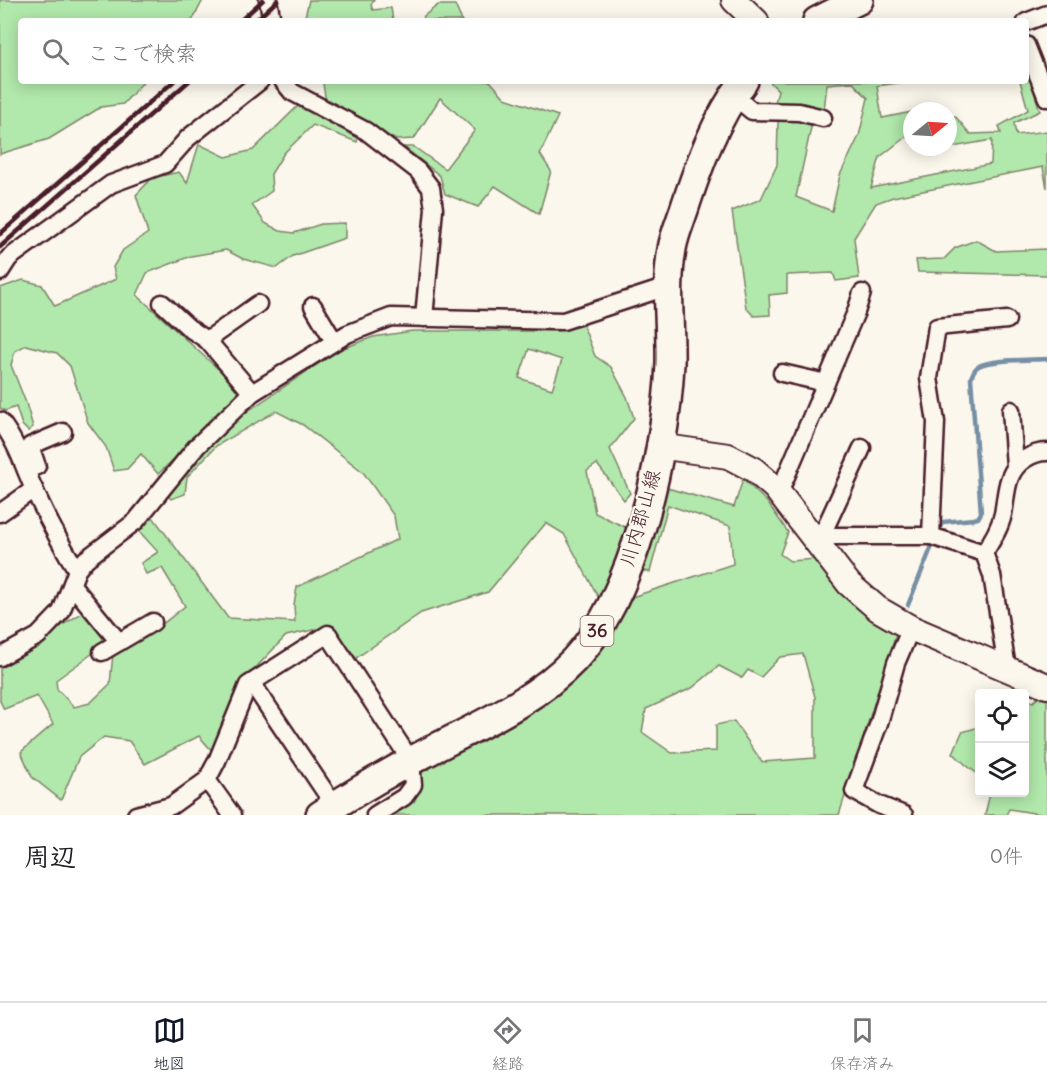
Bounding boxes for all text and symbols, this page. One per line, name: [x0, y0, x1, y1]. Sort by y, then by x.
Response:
search box: [18, 18, 1029, 84]
icon: search: [39, 35, 72, 68]
text: ここで検索: [87, 39, 197, 67]
north arrow: [903, 102, 957, 156]
street label: 川内郡山線: [614, 466, 665, 569]
road number: 36: [580, 616, 614, 646]
map controls: [975, 689, 1029, 797]
button: locate: [975, 689, 1029, 743]
button: layers: [975, 743, 1029, 797]
text: 周辺: [24, 840, 76, 873]
text: 0件: [990, 843, 1023, 868]
tab: 地図: [153, 1014, 186, 1074]
tab: 経路: [491, 1014, 524, 1074]
tab: 保存済み: [830, 1014, 894, 1074]

